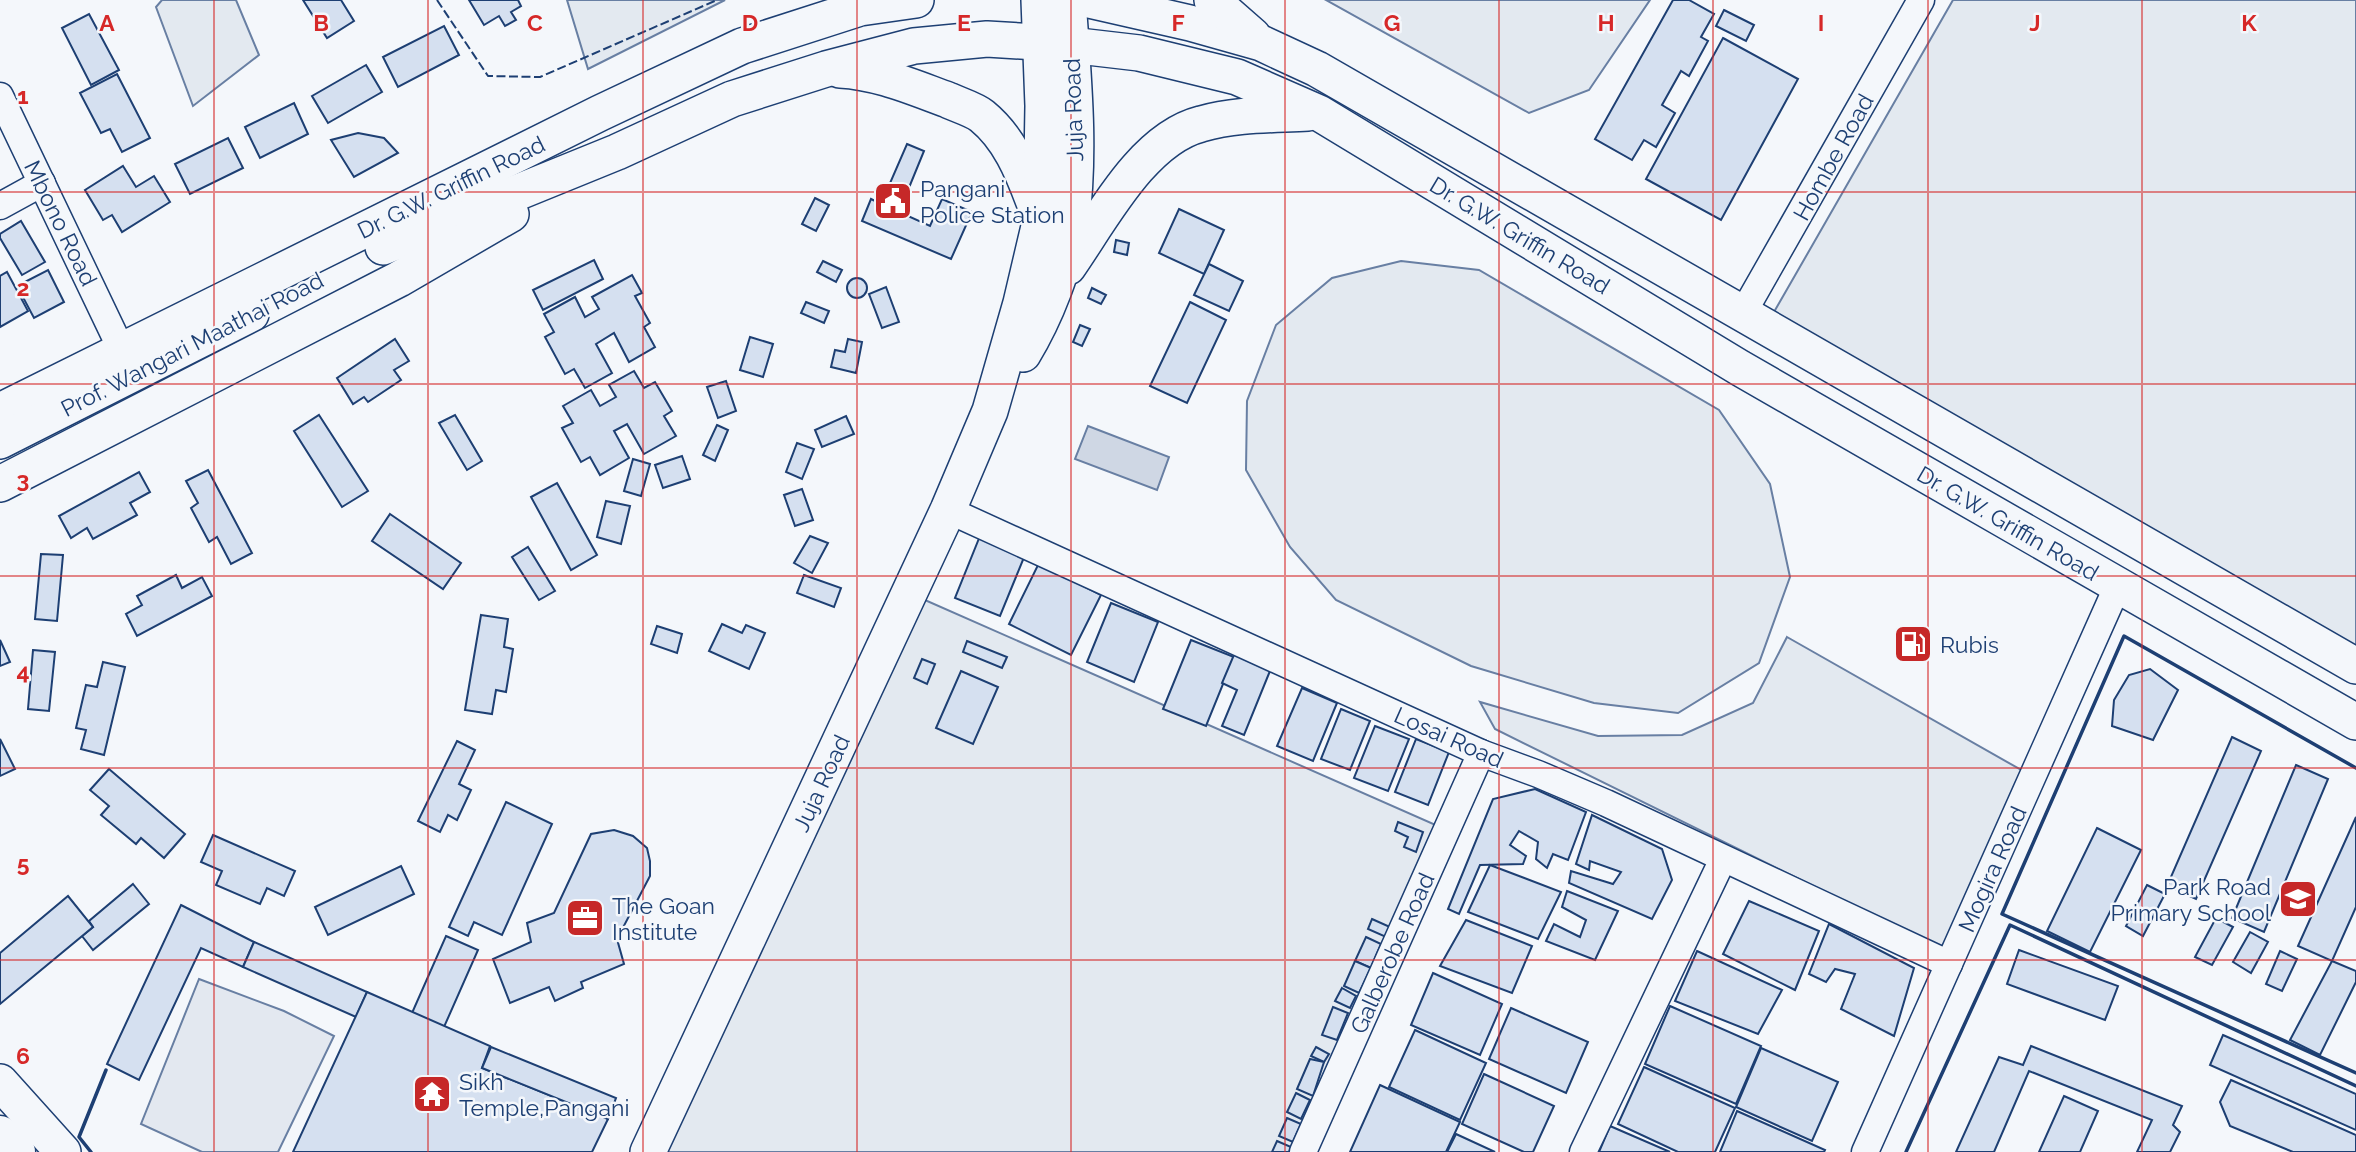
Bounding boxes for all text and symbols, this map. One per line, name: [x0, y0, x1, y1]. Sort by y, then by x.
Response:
text: A: [99, 9, 115, 36]
text: B: [313, 9, 329, 36]
text: C: [527, 9, 543, 36]
text: D: [742, 9, 758, 36]
text: E: [957, 9, 971, 36]
text: F: [1171, 9, 1185, 36]
text: G: [1384, 9, 1400, 36]
text: H: [1597, 9, 1615, 36]
text: I: [1818, 9, 1824, 36]
text: J: [2029, 9, 2041, 36]
text: K: [2241, 9, 2257, 36]
street label: Juja Road: [1058, 58, 1088, 162]
text: 1: [17, 82, 29, 109]
street label: Hombe Road: [1787, 89, 1879, 225]
street label: Dr. G.W. Griffin Road: [353, 130, 549, 244]
street label: Mbono Road: [19, 156, 103, 290]
street label: Dr. G.W. Griffin Road: [1425, 171, 1615, 299]
place label: Pangani Police Station: [920, 175, 1065, 228]
public building icon: Pangani Police Station: [872, 180, 914, 222]
street label: Prof. Wangari Maathai Road: [56, 266, 328, 422]
text: 2: [17, 274, 29, 301]
street label: Dr. G.W. Griffin Road: [1912, 460, 2104, 586]
text: 3: [17, 466, 29, 493]
fuel station icon: Rubis: [1892, 623, 1934, 665]
place label: Rubis: [1940, 631, 1999, 658]
text: 4: [16, 658, 30, 685]
street label: Losai Road: [1390, 701, 1508, 773]
street label: Juja Road: [787, 730, 855, 836]
street label: Mogira Road: [1952, 802, 2032, 936]
text: 5: [17, 850, 30, 877]
street label: Galberobe Road: [1344, 868, 1440, 1038]
place label: Park Road Primary School: [2111, 873, 2272, 926]
school or university icon: Park Road Primary School: [2277, 878, 2319, 920]
place label: The Goan Institute: [612, 892, 715, 945]
office icon: The Goan Institute: [564, 897, 606, 939]
text: 6: [16, 1042, 30, 1069]
place label: Sikh Temple,Pangani: [459, 1068, 630, 1121]
temple icon: Sikh Temple,Pangani: [411, 1073, 453, 1115]

